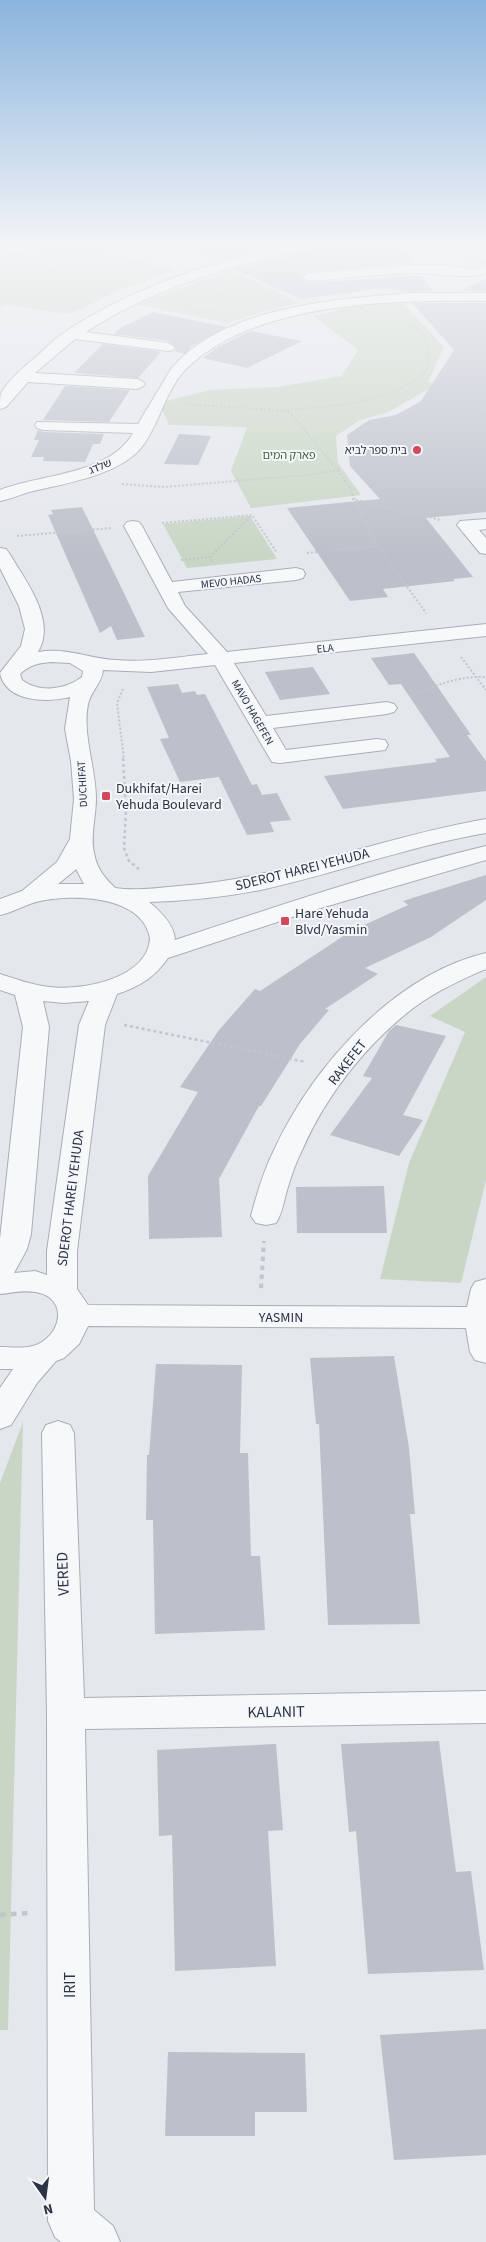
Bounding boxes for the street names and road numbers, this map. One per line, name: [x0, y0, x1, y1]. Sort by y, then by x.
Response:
street label: שלדג: [86, 455, 114, 478]
street label: MEVO HADAS: [200, 571, 262, 592]
street label: ELA: [316, 640, 334, 657]
street label: MAVO HAGEFEN: [228, 677, 277, 748]
street label: DUCHIFAT: [74, 760, 91, 808]
street label: SDEROT HAREI YEHUDA: [233, 844, 372, 896]
street label: RAKEFET: [324, 1035, 372, 1090]
street label: SDEROT HAREI YEHUDA: [53, 1128, 89, 1268]
street label: YASMIN: [258, 1308, 303, 1328]
street label: VERED: [51, 1551, 75, 1596]
street label: KALANIT: [247, 1700, 305, 1723]
street label: IRIT: [59, 1972, 81, 1998]

